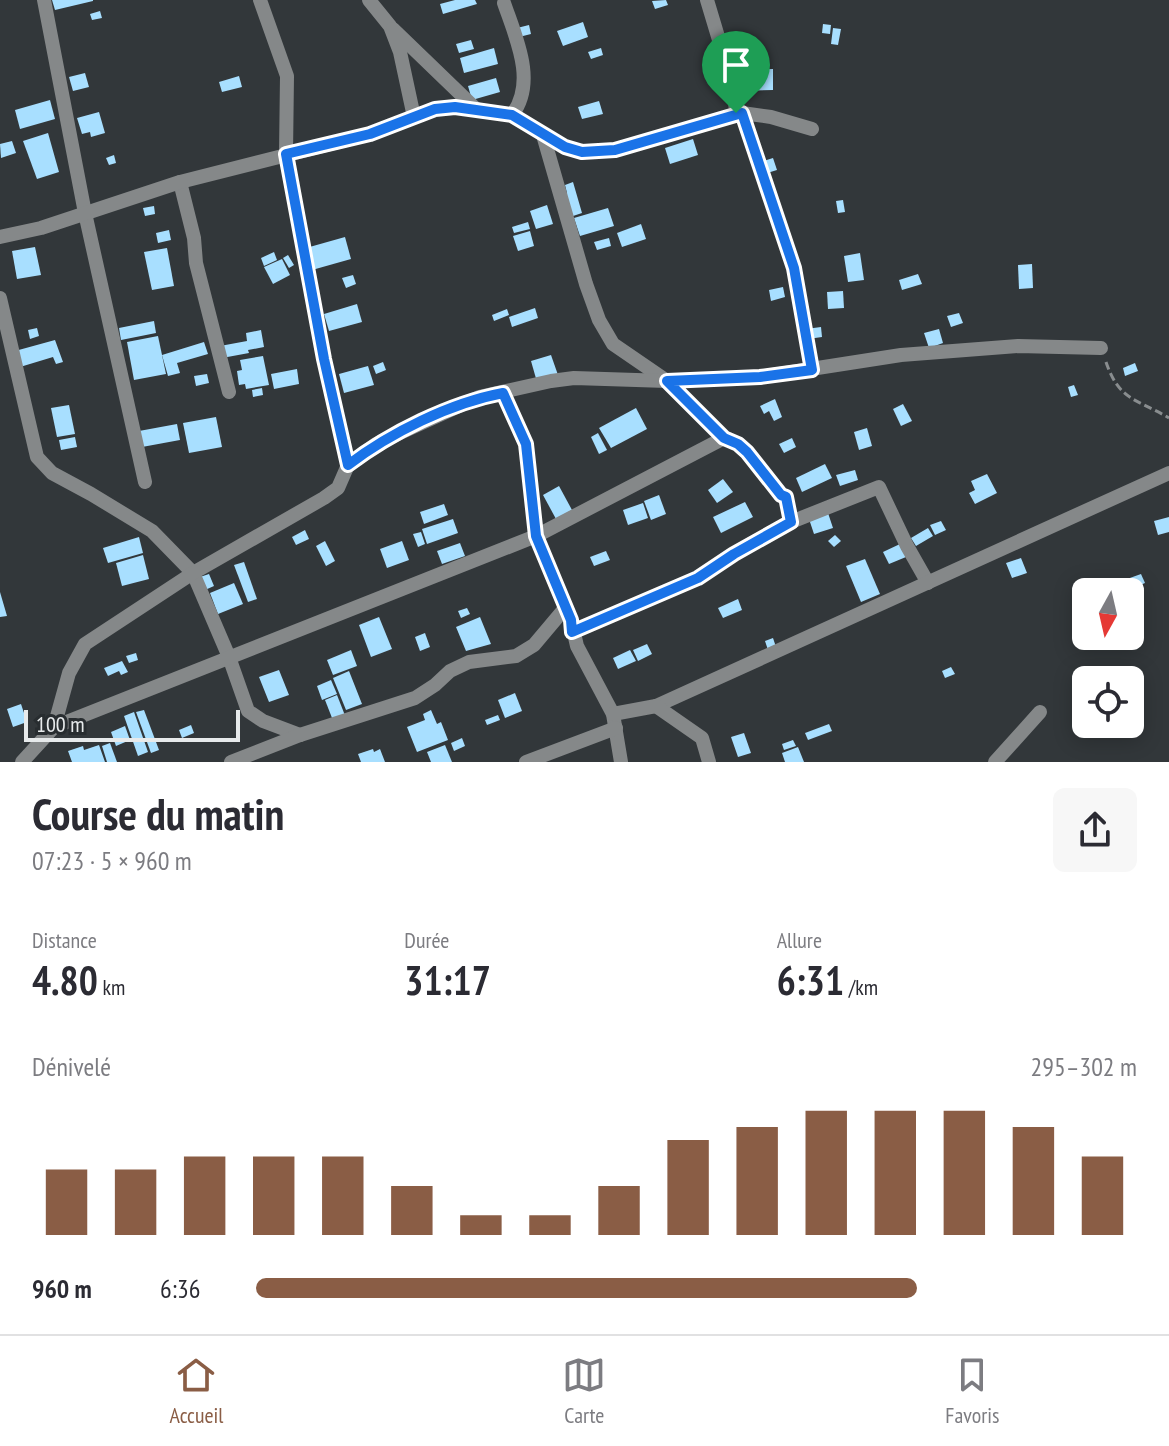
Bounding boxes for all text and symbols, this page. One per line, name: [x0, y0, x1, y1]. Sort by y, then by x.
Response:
pin: [702, 31, 770, 113]
icon: arrive: [714, 43, 758, 87]
north arrow: [1072, 578, 1144, 650]
map controls: [1072, 578, 1144, 738]
button: locate: [1072, 666, 1144, 738]
scale bar: [24, 706, 240, 742]
text: 100 m: [36, 710, 85, 738]
text: Course du matin: [32, 785, 284, 842]
button: share: [1053, 788, 1137, 872]
text: 07:23 · 5 × 960 m: [32, 844, 192, 877]
text: Distance: [32, 926, 97, 954]
text: Durée: [404, 926, 449, 954]
text: Allure: [777, 926, 822, 954]
text: 4.80: [32, 954, 98, 1006]
text: 31:17: [404, 954, 491, 1006]
text: 6:31: [777, 954, 844, 1006]
text: km: [98, 973, 125, 1001]
text: /km: [844, 973, 878, 1001]
text: Dénivelé: [32, 1050, 111, 1083]
text: 295–302 m: [1031, 1050, 1137, 1083]
text: 960 m: [32, 1272, 92, 1305]
text: 6:36: [160, 1272, 200, 1305]
tab: Accueil: [169, 1353, 223, 1429]
tab: Carte: [562, 1353, 606, 1429]
tab: Favoris: [945, 1353, 1000, 1429]

